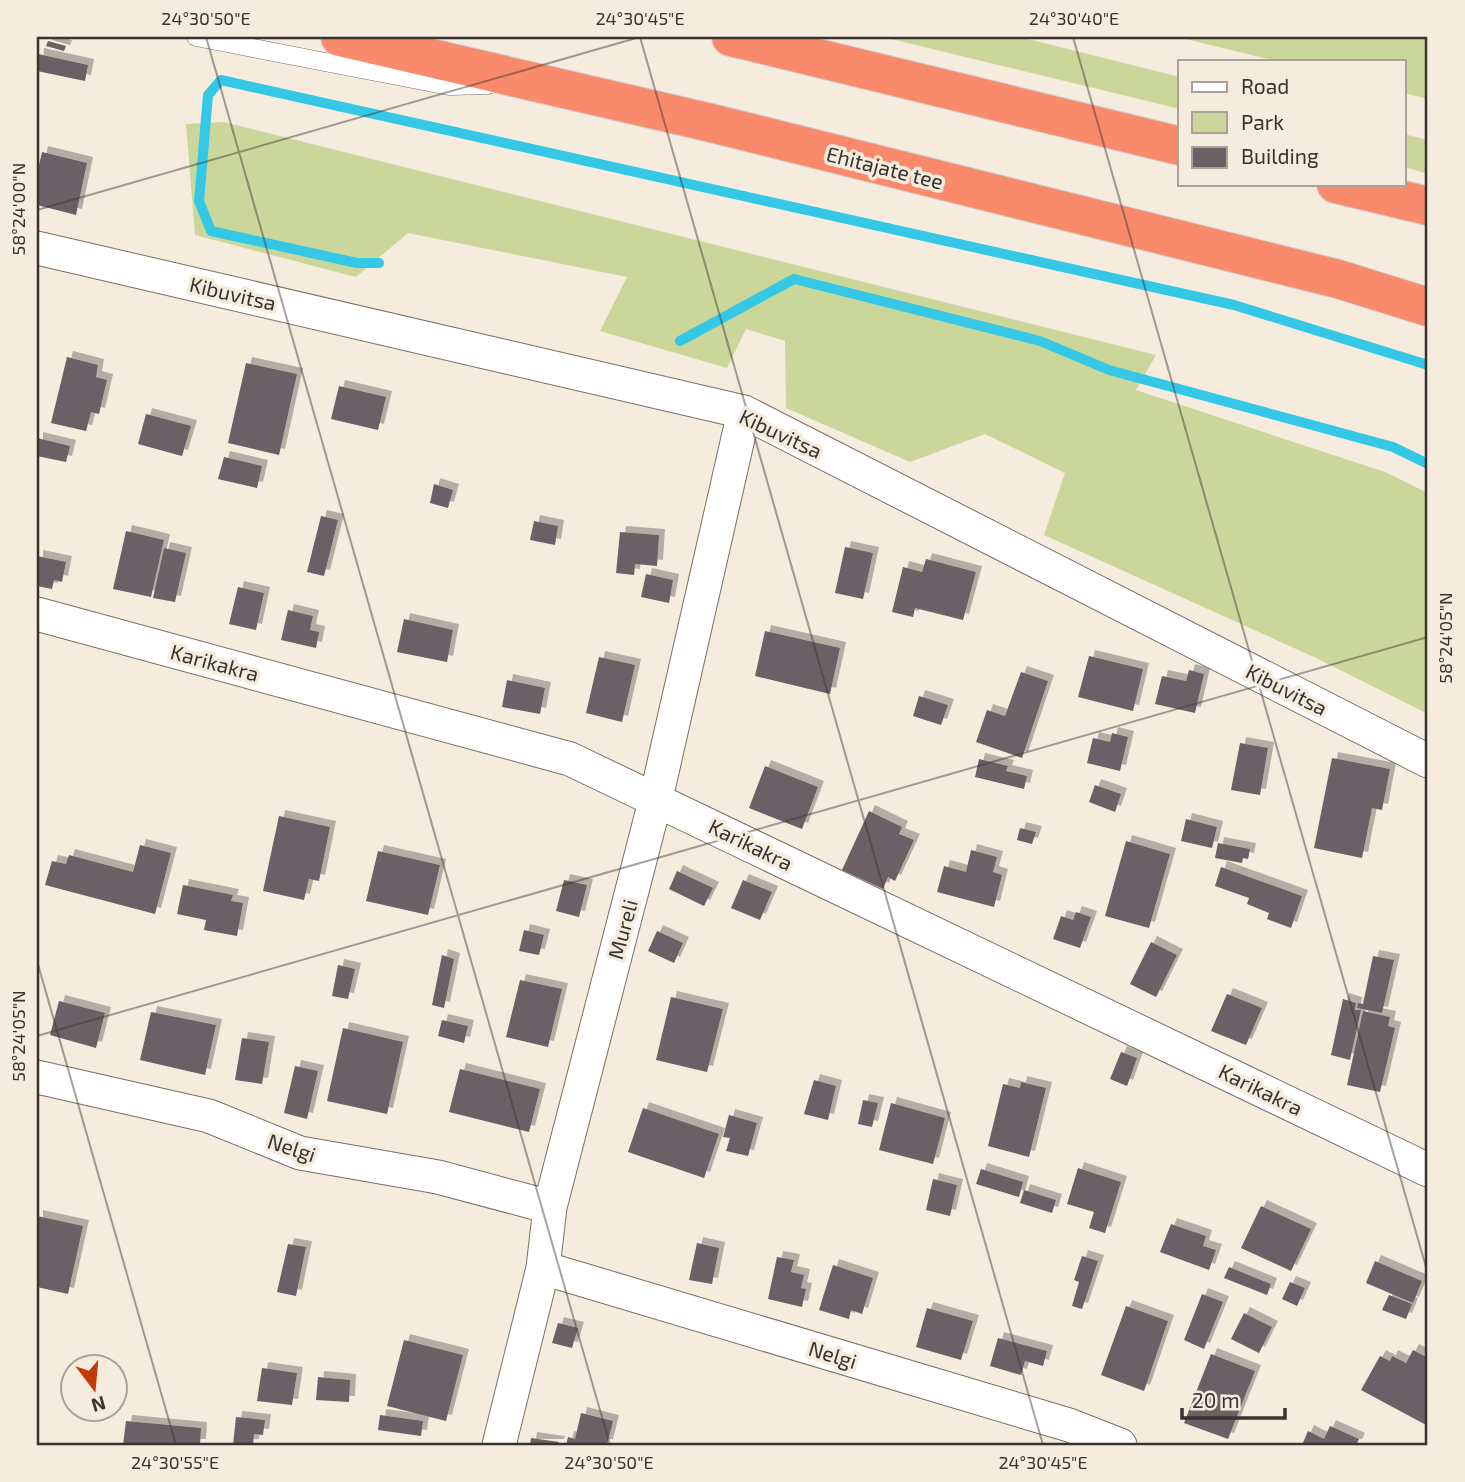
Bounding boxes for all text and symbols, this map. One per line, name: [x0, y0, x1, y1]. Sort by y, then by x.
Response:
text: 24°30'50"E: [161, 7, 251, 29]
text: 24°30'45"E: [595, 7, 685, 29]
text: 24°30'40"E: [1029, 7, 1119, 29]
legend: [1178, 60, 1406, 186]
text: Road: [1241, 73, 1289, 98]
text: Park: [1241, 109, 1284, 134]
street label: Ehitajate tee: [824, 140, 946, 195]
text: Building: [1241, 143, 1319, 168]
text: 58°24'00"N: [7, 163, 29, 255]
street label: Kibuvitsa: [187, 271, 279, 315]
street label: Kibuvitsa: [736, 403, 826, 463]
text: 58°24'05"N: [1434, 592, 1456, 684]
street label: Karikakra: [168, 638, 262, 686]
street label: Kibuvitsa: [1242, 658, 1332, 720]
street label: Karikakra: [705, 813, 797, 875]
street label: Mureli: [602, 896, 642, 962]
text: 58°24'05"N: [7, 990, 29, 1082]
street label: Karikakra: [1215, 1058, 1307, 1120]
street label: Nelgi: [265, 1128, 319, 1166]
street label: Nelgi: [806, 1335, 860, 1373]
north arrow: [60, 1352, 130, 1422]
scale bar: [1182, 1377, 1285, 1421]
text: 20 m: [1192, 1387, 1240, 1412]
text: N: [89, 1392, 109, 1418]
text: 24°30'55"E: [131, 1451, 219, 1473]
text: 24°30'50"E: [564, 1451, 654, 1473]
text: 24°30'45"E: [998, 1451, 1088, 1473]

